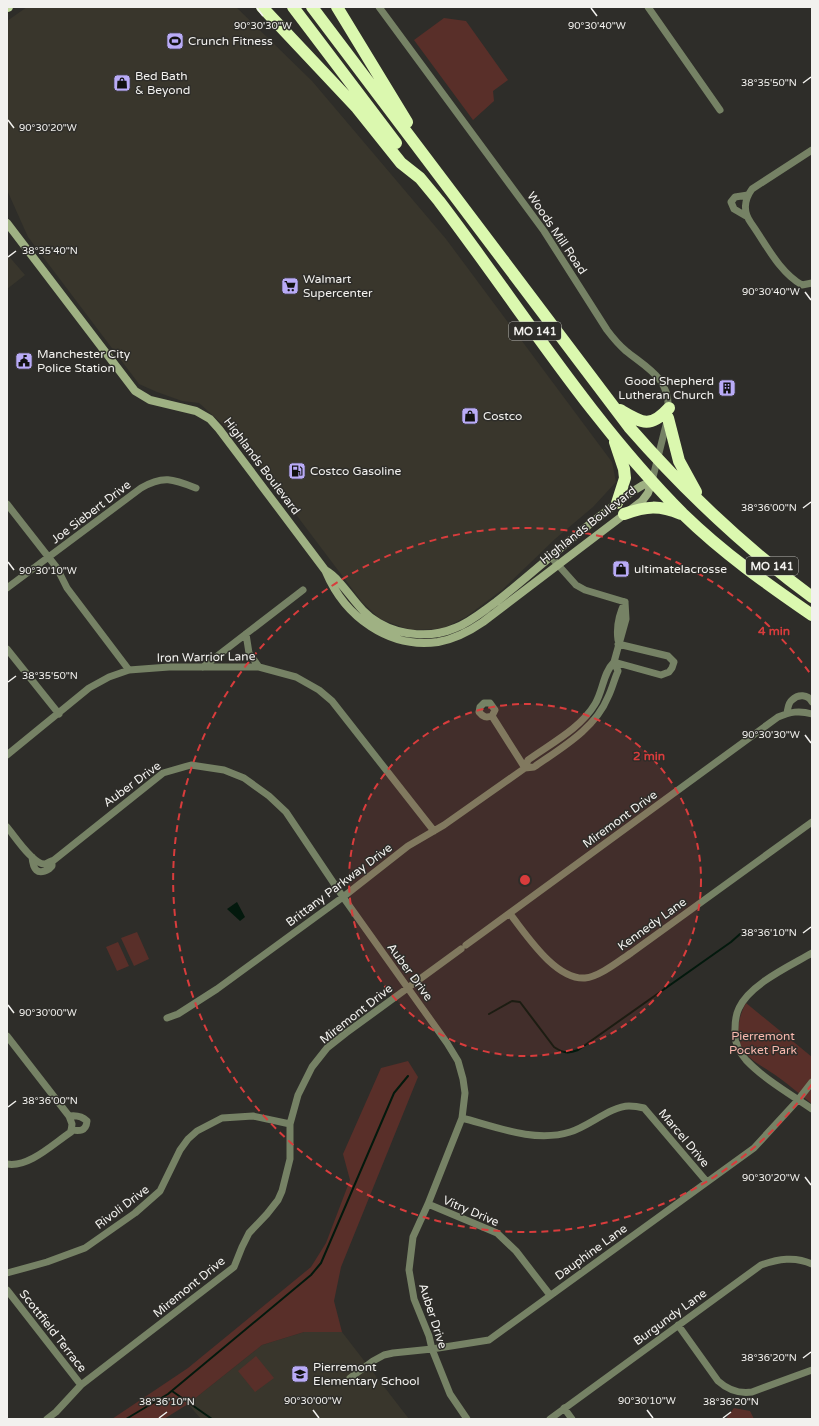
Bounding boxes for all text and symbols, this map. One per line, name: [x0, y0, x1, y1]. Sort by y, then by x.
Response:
text: 90°30'30"W: [234, 20, 292, 32]
text: 90°30'40"W: [568, 20, 626, 32]
sports icon: Crunch Fitness: [165, 31, 185, 51]
place label: Crunch Fitness: [188, 34, 273, 48]
place label: Bed Bath & Beyond: [135, 69, 190, 97]
shop icon: Bed Bath & Beyond: [112, 73, 132, 93]
text: 38°35'50"N: [741, 77, 797, 89]
text: 90°30'20"W: [19, 122, 77, 134]
street label: Woods Mill Road: [524, 189, 590, 277]
text: 38°35'40"N: [22, 245, 78, 257]
place label: Walmart Supercenter: [303, 272, 373, 300]
supermarket icon: Walmart Supercenter: [280, 276, 300, 296]
text: 90°30'40"W: [742, 286, 800, 298]
road number: MO 141: [509, 322, 561, 340]
place label: Manchester City Police Station: [37, 347, 131, 375]
public building icon: Manchester City Police Station: [14, 351, 34, 371]
place label: Good Shepherd Lutheran Church: [618, 374, 714, 402]
building icon: Good Shepherd Lutheran Church: [717, 378, 737, 398]
shop icon: Costco: [460, 406, 480, 426]
place label: Costco: [483, 409, 522, 423]
street label: Highlands Boulevard: [221, 415, 303, 517]
fuel station icon: Costco Gasoline: [287, 461, 307, 481]
place label: Costco Gasoline: [310, 464, 402, 478]
street label: Joe Siebert Drive: [48, 477, 134, 547]
street label: Highlands Boulevard: [537, 483, 639, 567]
text: 38°36'00"N: [741, 502, 797, 514]
road number: MO 141: [746, 557, 798, 575]
shop icon: ultimatelacrosse: [611, 559, 631, 579]
place label: ultimatelacrosse: [634, 562, 727, 576]
text: 90°30'10"W: [19, 565, 77, 577]
text: 4 min: [758, 624, 790, 638]
street label: Iron Warrior Lane: [156, 649, 256, 665]
text: 38°35'50"N: [22, 670, 78, 682]
text: 90°30'30"W: [742, 729, 800, 741]
text: 2 min: [633, 749, 665, 763]
street label: Auber Drive: [100, 758, 164, 810]
street label: Miremont Drive: [580, 787, 660, 851]
street label: Brittany Parkway Drive: [283, 840, 395, 930]
centre of rings: [518, 873, 532, 887]
street label: Kennedy Lane: [615, 894, 689, 954]
text: 38°36'10"N: [741, 927, 797, 939]
street label: Auber Drive: [384, 940, 436, 1004]
street label: Miremont Drive: [317, 981, 395, 1047]
text: 90°30'00"W: [19, 1007, 77, 1019]
park label: Pierremont Pocket Park: [729, 1029, 798, 1057]
text: 38°36'00"N: [22, 1095, 78, 1107]
street label: Marcel Drive: [656, 1106, 712, 1170]
text: 90°30'20"W: [742, 1172, 800, 1184]
street label: Rivoli Drive: [92, 1182, 152, 1232]
street label: Vitry Drive: [441, 1193, 501, 1229]
street label: Dauphine Lane: [552, 1221, 630, 1283]
street label: Miremont Drive: [150, 1254, 228, 1320]
street label: Auber Drive: [416, 1282, 450, 1351]
street label: Burgundy Lane: [631, 1286, 709, 1348]
street label: Scottfield Terrace: [16, 1287, 90, 1375]
text: 38°36'20"N: [741, 1352, 797, 1364]
place label: Pierremont Elementary School: [313, 1360, 420, 1388]
school or university icon: Pierremont Elementary School: [290, 1364, 310, 1384]
text: 90°30'00"W: [284, 1395, 342, 1407]
text: 90°30'10"W: [618, 1395, 676, 1407]
text: 38°36'10"N: [139, 1396, 195, 1408]
text: 38°36'20"N: [703, 1396, 759, 1408]

